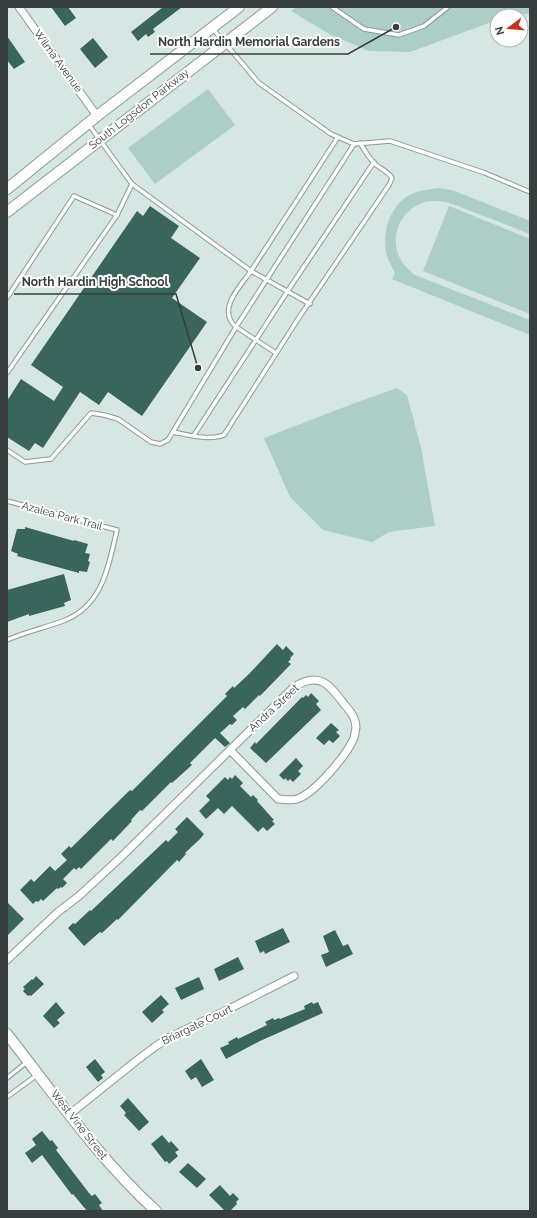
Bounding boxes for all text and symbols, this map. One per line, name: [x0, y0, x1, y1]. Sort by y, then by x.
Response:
north arrow: [489, 8, 529, 48]
text: N: [492, 25, 507, 36]
street label: Wilma Avenue: [31, 27, 85, 95]
callout: North Hardin Memorial Gardens: [150, 30, 348, 54]
text: North Hardin Memorial Gardens: [158, 35, 340, 49]
street label: South Logsdon Parkway: [86, 66, 192, 152]
callout: North Hardin High School: [14, 270, 176, 294]
text: North Hardin High School: [22, 275, 168, 289]
street label: Azalea Park Trail: [20, 499, 104, 533]
street label: Andra Street: [246, 681, 302, 735]
street label: Briargate Court: [160, 1002, 235, 1048]
street label: West Vine Street: [48, 1088, 110, 1163]

